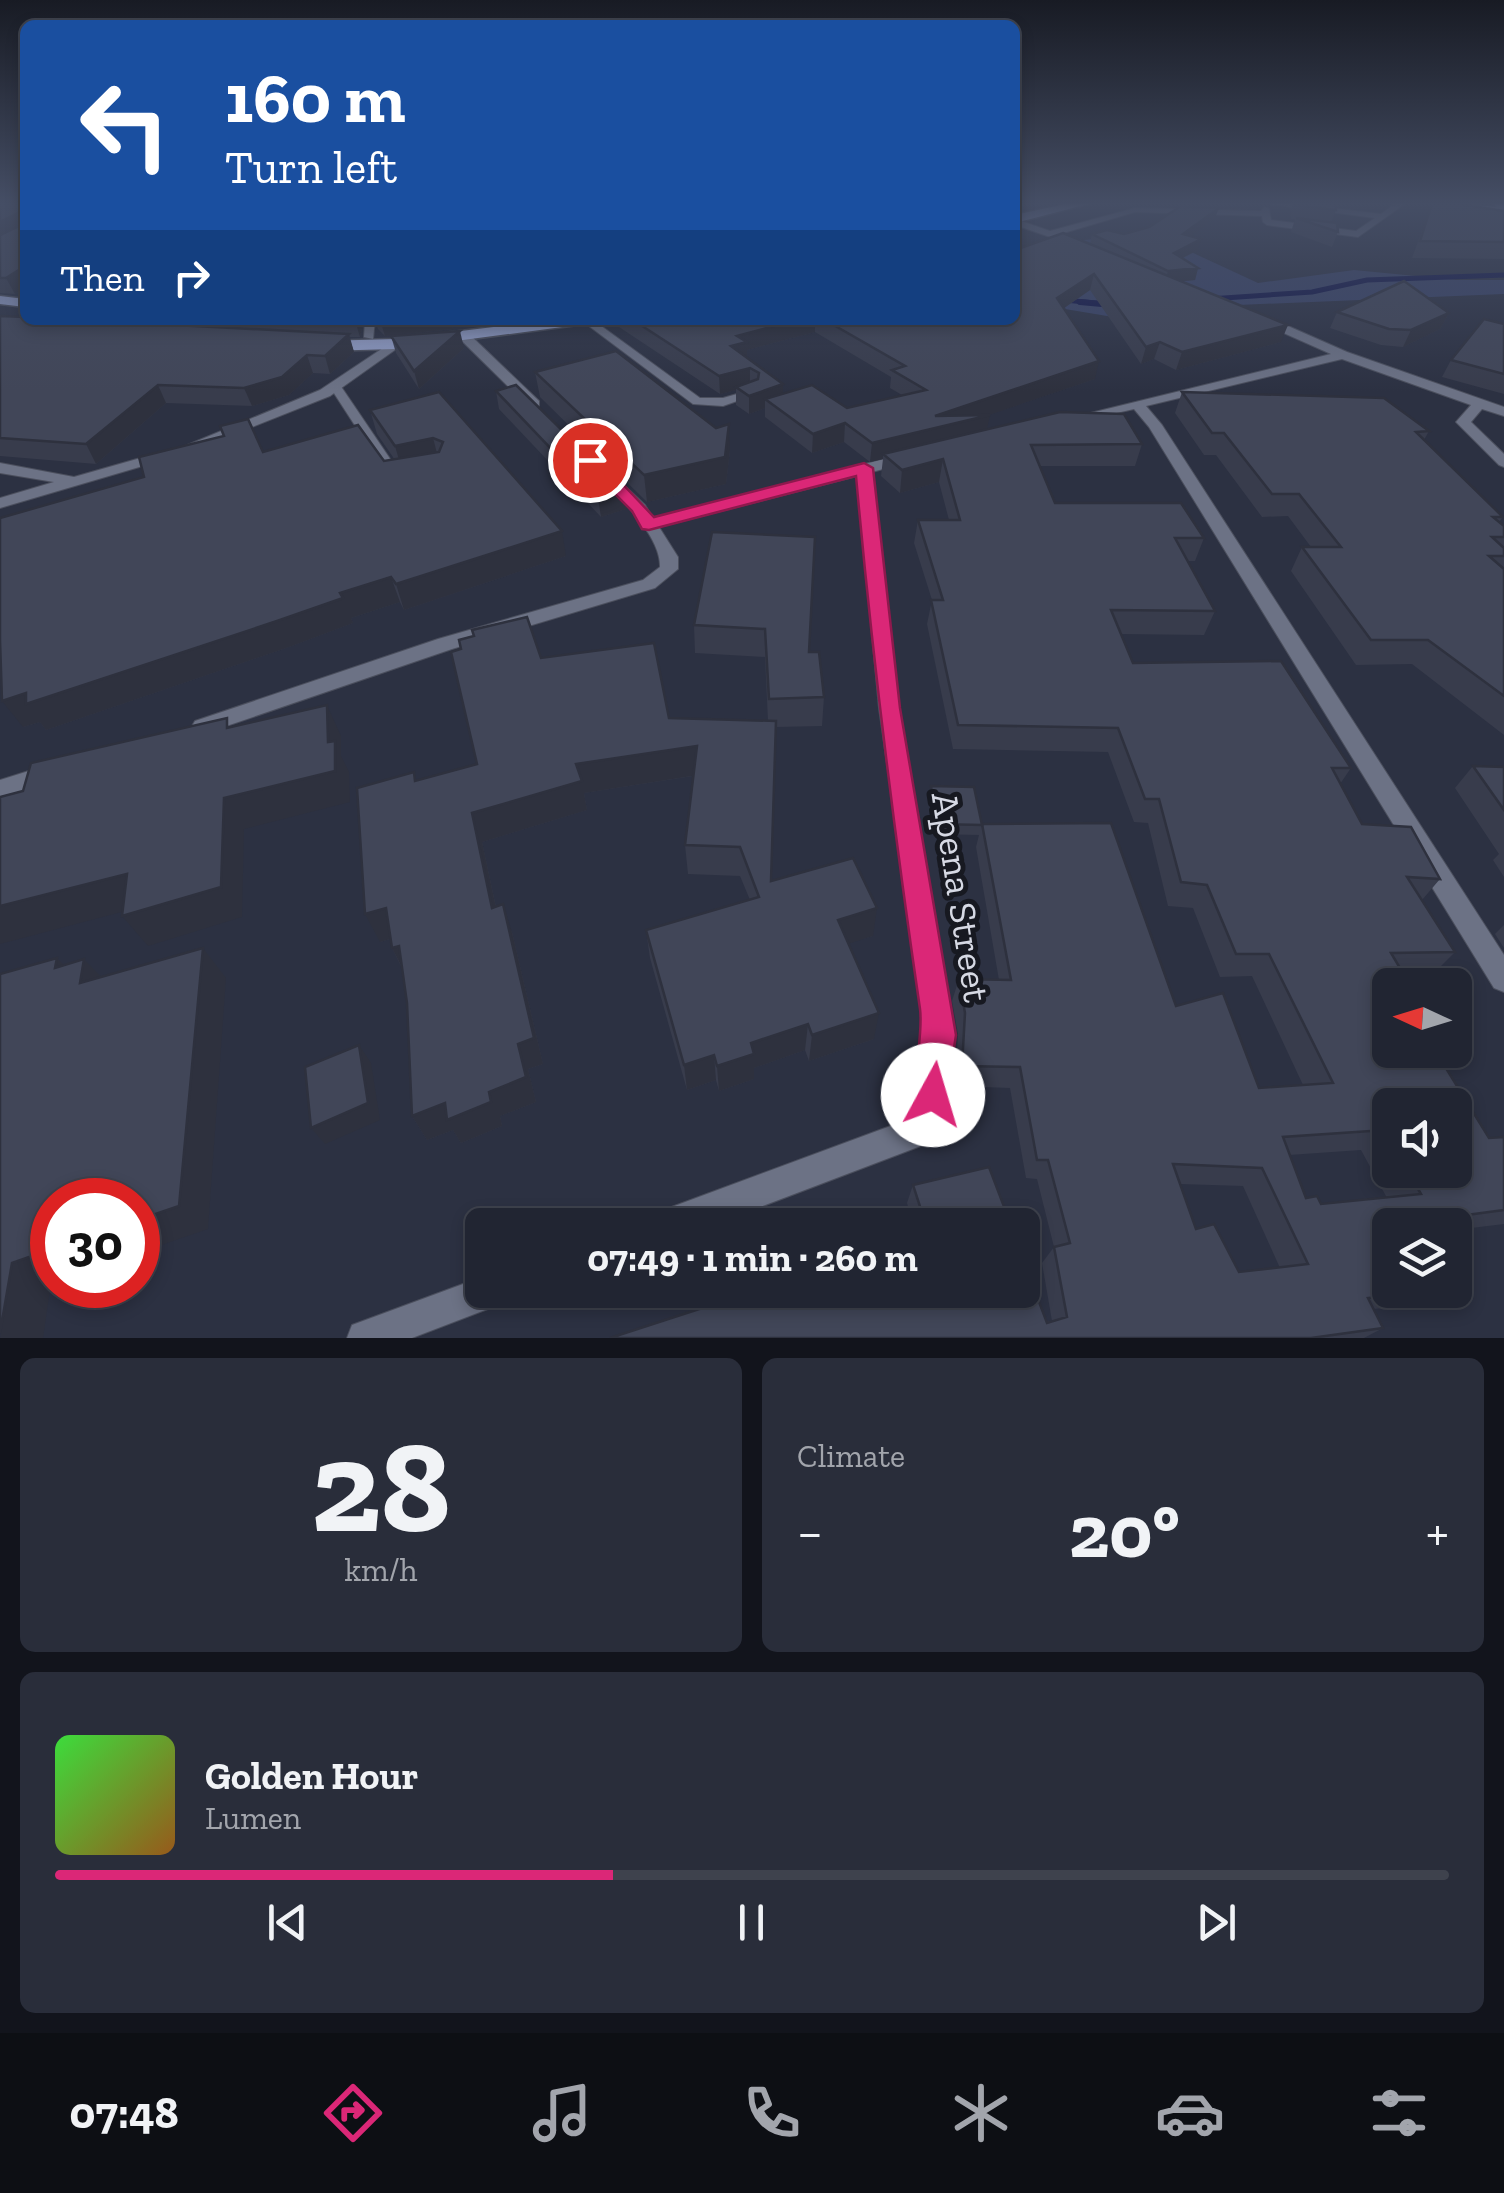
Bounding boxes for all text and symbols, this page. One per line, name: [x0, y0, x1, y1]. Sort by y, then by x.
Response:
text: 160 m: [225, 56, 406, 140]
icon: left: [60, 60, 190, 190]
text: Turn left: [225, 141, 397, 195]
icon: right: [164, 250, 219, 305]
text: Then: [60, 255, 144, 301]
pin: [548, 418, 633, 503]
icon: arrive: [563, 433, 618, 488]
street label: Apena Street: [922, 789, 1000, 1005]
north arrow: [1372, 968, 1472, 1068]
map controls: [1372, 968, 1472, 1308]
position arrow: [881, 1043, 985, 1147]
button: sound: [1372, 1088, 1472, 1188]
speed limit sign: 30: [30, 1178, 160, 1308]
button: layers: [1372, 1208, 1472, 1308]
text: 07:49 · 1 min · 260 m: [587, 1235, 918, 1281]
text: 28: [311, 1408, 451, 1564]
text: Climate: [797, 1437, 905, 1475]
text: 20°: [1069, 1486, 1180, 1576]
text: −: [797, 1499, 823, 1565]
text: +: [1426, 1499, 1449, 1565]
text: km/h: [344, 1551, 418, 1589]
text: Golden Hour: [205, 1753, 418, 1799]
text: Lumen: [205, 1799, 301, 1837]
icon: previous: [260, 1895, 315, 1950]
icon: pause: [724, 1895, 779, 1950]
icon: next: [1189, 1895, 1244, 1950]
icon: directions: [318, 2078, 388, 2148]
icon: music: [527, 2078, 597, 2148]
icon: phone: [737, 2078, 807, 2148]
icon: climate: [946, 2078, 1016, 2148]
icon: car: [1155, 2078, 1225, 2148]
icon: filters: [1364, 2078, 1434, 2148]
text: 07:48: [70, 2086, 179, 2140]

